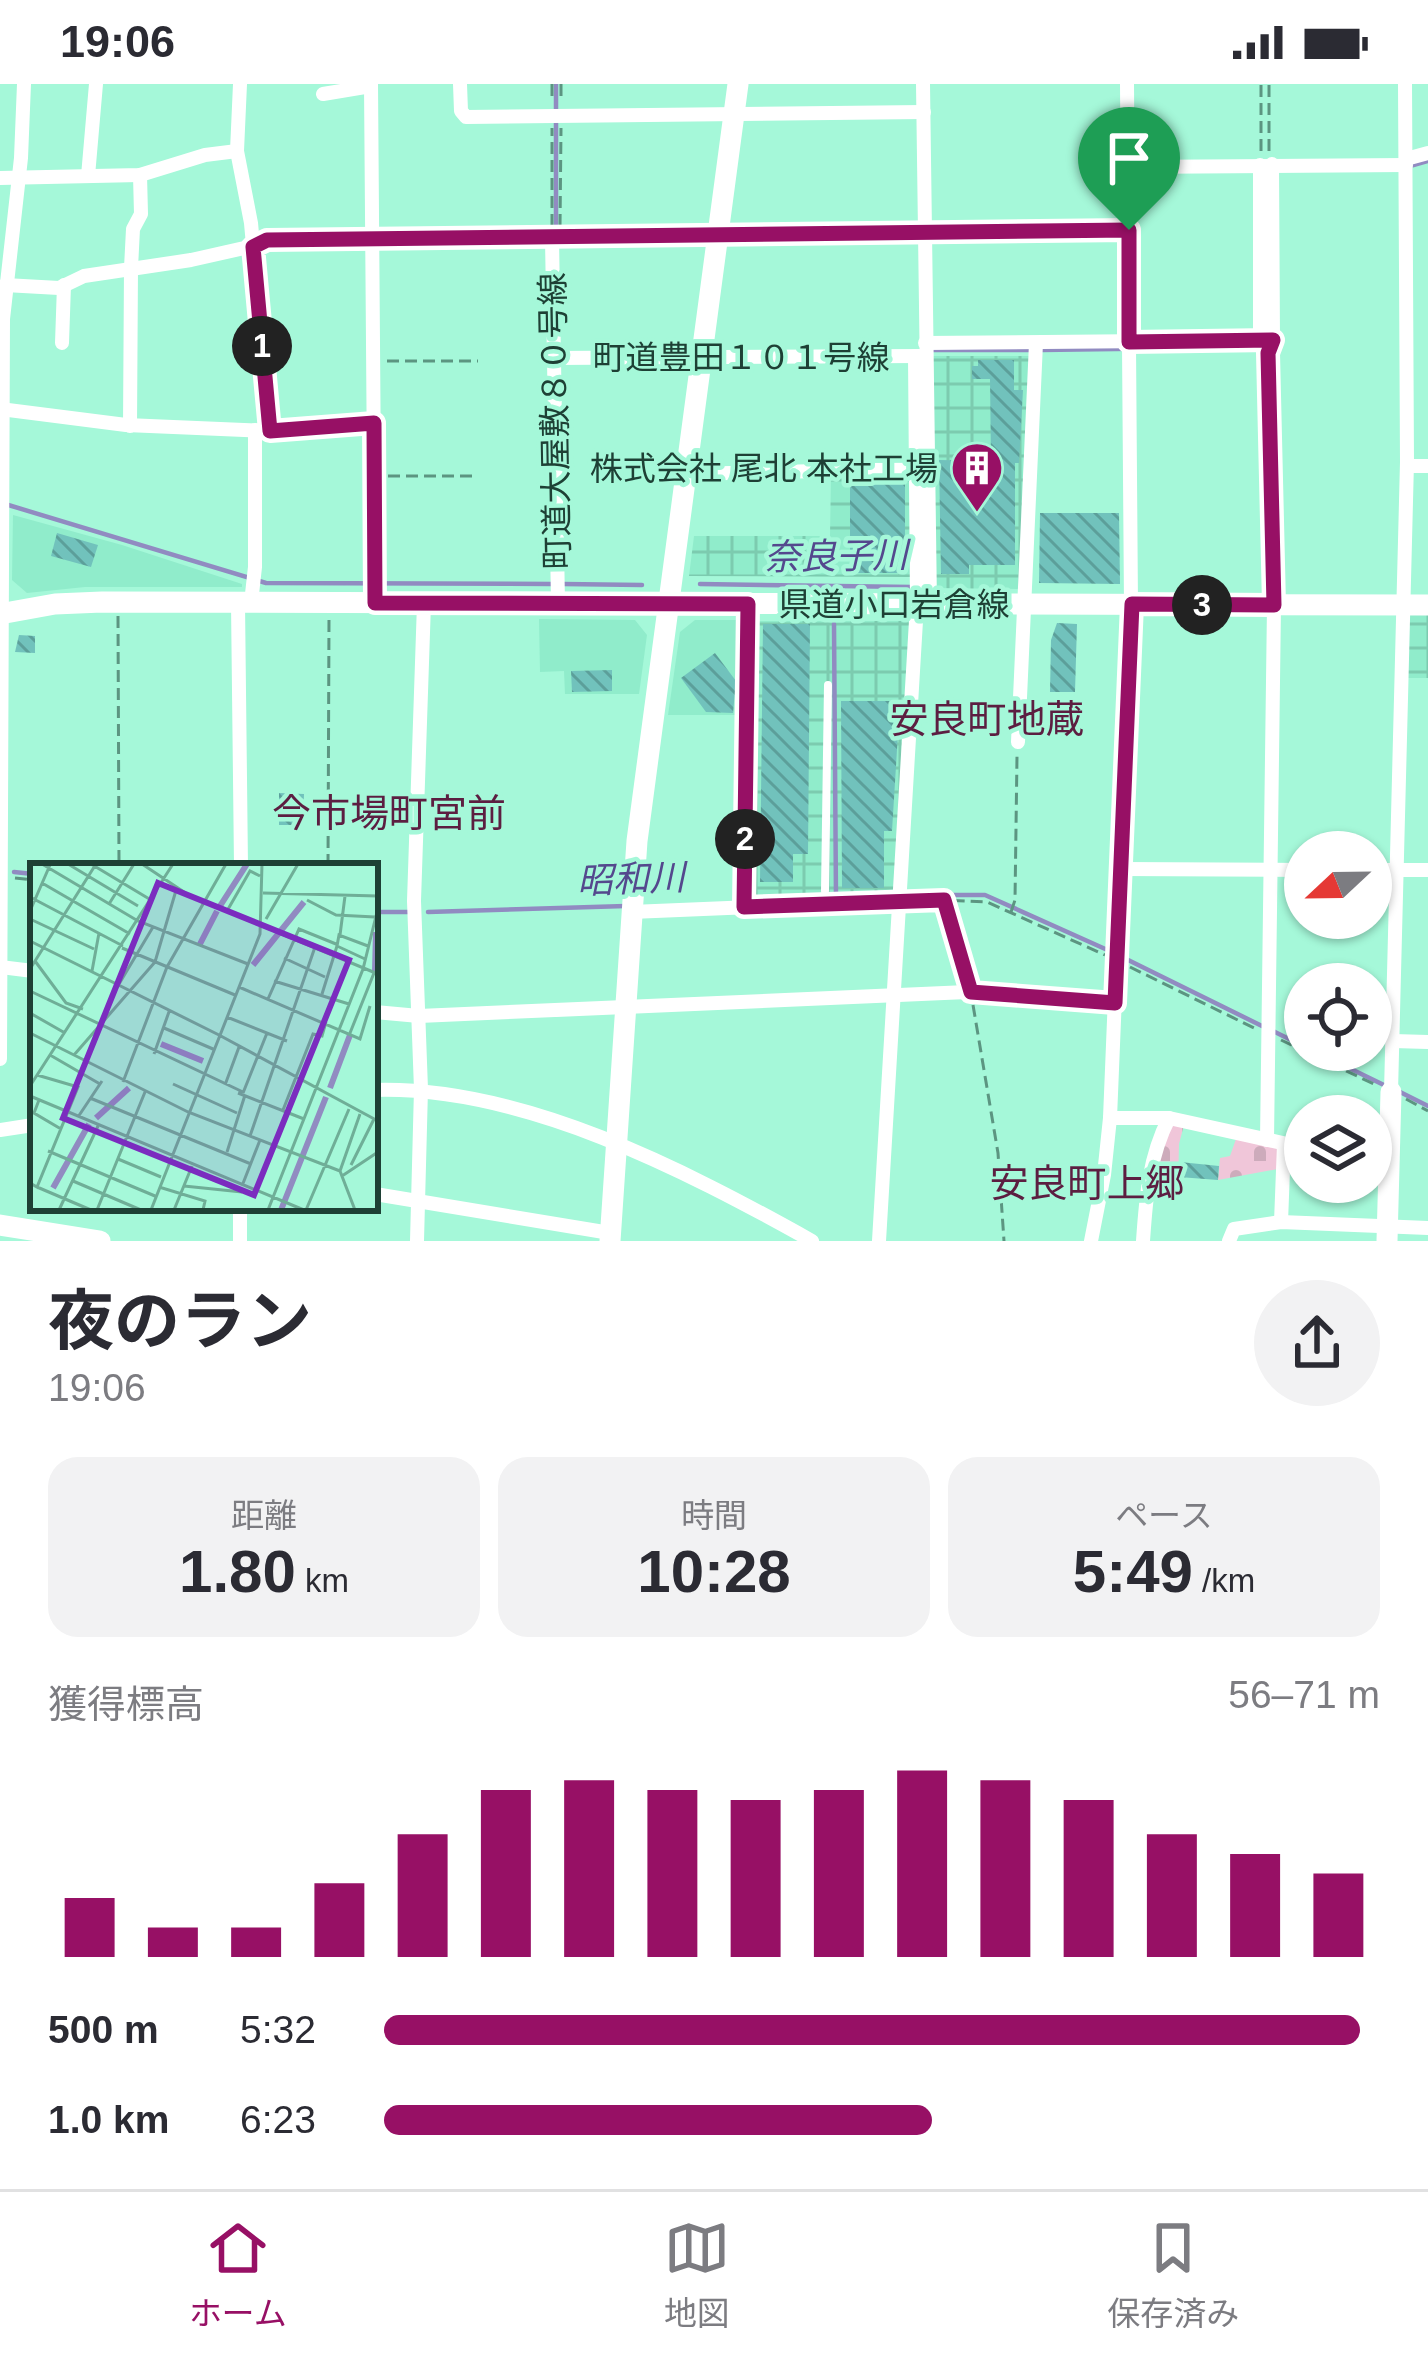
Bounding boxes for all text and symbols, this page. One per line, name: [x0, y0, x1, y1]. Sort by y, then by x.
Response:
text: 19:06: [60, 16, 175, 67]
pin: [1078, 107, 1180, 230]
icon: arrive: [1096, 125, 1162, 191]
street label: 町道大屋敷８０号線: [534, 272, 576, 570]
pin: 1: [232, 316, 292, 376]
text: 1: [253, 327, 271, 364]
street label: 町道豊田１０１号線: [593, 339, 890, 376]
building icon: 株式会社 尾北 本社工場: [949, 440, 1005, 514]
place label: 株式会社 尾北 本社工場: [590, 450, 938, 487]
water label: 奈良子川: [764, 534, 912, 578]
pin: 3: [1172, 575, 1232, 635]
street label: 県道小口岩倉線: [779, 586, 1010, 623]
text: 3: [1193, 586, 1211, 623]
district label: 安良町地蔵: [889, 698, 1085, 741]
district label: 今市場町宮前: [272, 792, 506, 835]
pin: 2: [715, 809, 775, 869]
text: 2: [736, 820, 754, 857]
north arrow: [1284, 831, 1392, 939]
map controls: [1284, 831, 1392, 1203]
water label: 昭和川: [576, 856, 690, 901]
inset map: [30, 863, 378, 1211]
button: locate: [1284, 963, 1392, 1071]
button: layers: [1284, 1095, 1392, 1203]
district label: 安良町上郷: [989, 1162, 1185, 1205]
button: share: [1254, 1280, 1380, 1406]
text: 夜のラン: [48, 1284, 312, 1358]
text: 19:06: [48, 1366, 146, 1409]
text: 距離: [231, 1497, 297, 1534]
text: 時間: [681, 1497, 747, 1534]
text: ペース: [1115, 1497, 1213, 1534]
text: 1.80: [179, 1538, 296, 1605]
text: 10:28: [637, 1538, 791, 1605]
text: 5:49: [1073, 1538, 1193, 1605]
text: km: [296, 1562, 349, 1599]
text: /km: [1193, 1562, 1255, 1599]
text: 56–71 m: [1228, 1673, 1380, 1716]
text: 獲得標高: [48, 1683, 204, 1726]
text: 500 m: [48, 2008, 159, 2051]
text: 5:32: [240, 2008, 316, 2051]
text: 1.0 km: [48, 2098, 169, 2141]
text: 6:23: [240, 2098, 316, 2141]
tab: ホーム: [189, 2215, 287, 2335]
tab: 地図: [664, 2215, 730, 2335]
tab: 保存済み: [1107, 2215, 1239, 2335]

